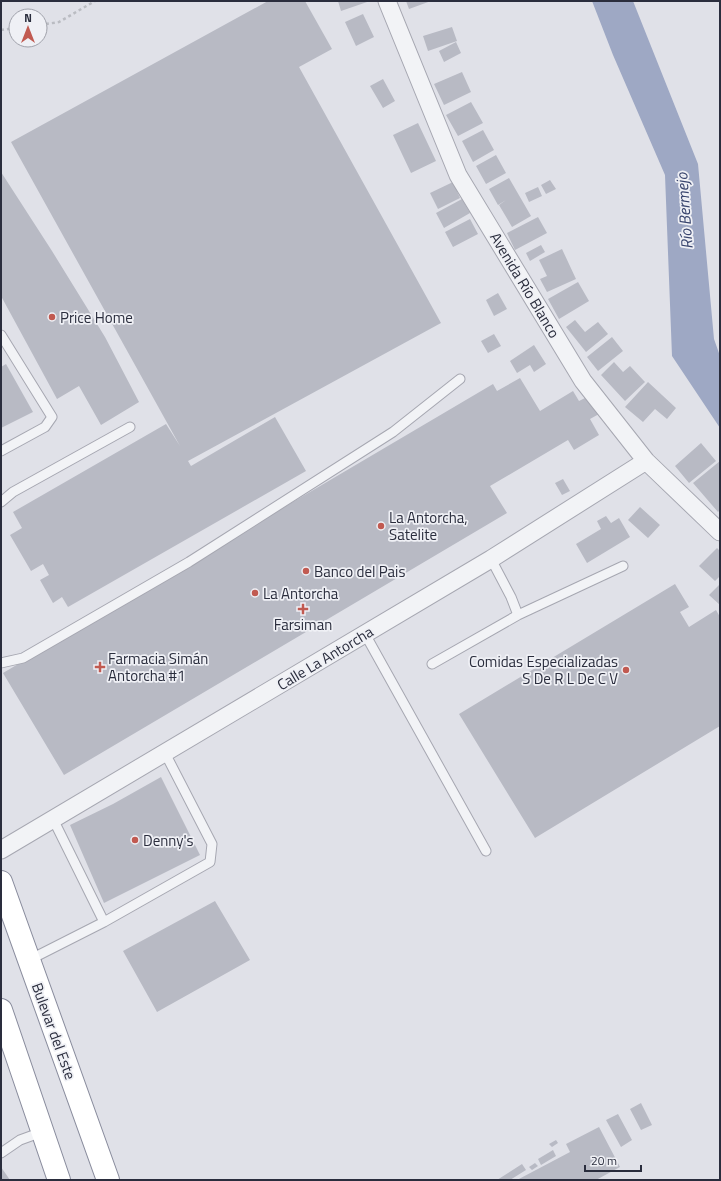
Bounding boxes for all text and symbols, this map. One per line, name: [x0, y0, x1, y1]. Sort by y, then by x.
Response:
north arrow: [8, 8, 48, 48]
text: N: [24, 10, 32, 26]
water label: Río Bermejo: [669, 171, 699, 250]
street label: Avenida Río Blanco: [484, 228, 566, 342]
place label: Price Home: [60, 306, 133, 329]
marker: Price Home: [47, 312, 57, 322]
place label: La Antorcha, Satelite: [389, 506, 468, 546]
marker: La Antorcha, Satelite: [376, 521, 386, 531]
place label: Banco del Pais: [314, 560, 405, 583]
marker: Banco del Pais: [301, 566, 311, 576]
place label: La Antorcha: [263, 582, 339, 605]
marker: La Antorcha: [250, 588, 260, 598]
marker: Farsiman: [298, 604, 308, 614]
place label: Farsiman: [274, 613, 332, 636]
street label: Calle La Antorcha: [272, 620, 378, 696]
place label: Farmacia Simán Antorcha #1: [108, 647, 208, 687]
place label: Comidas Especializadas S De R L De C V: [469, 650, 618, 690]
marker: Farmacia Simán Antorcha #1: [95, 662, 105, 672]
marker: Comidas Especializadas S De R L De C V: [621, 665, 631, 675]
place label: Denny's: [143, 829, 194, 852]
marker: Denny's: [130, 835, 140, 845]
street label: Bulevar del Este: [26, 979, 82, 1083]
scale bar: [585, 1147, 641, 1173]
text: 20 m: [591, 1151, 617, 1170]

